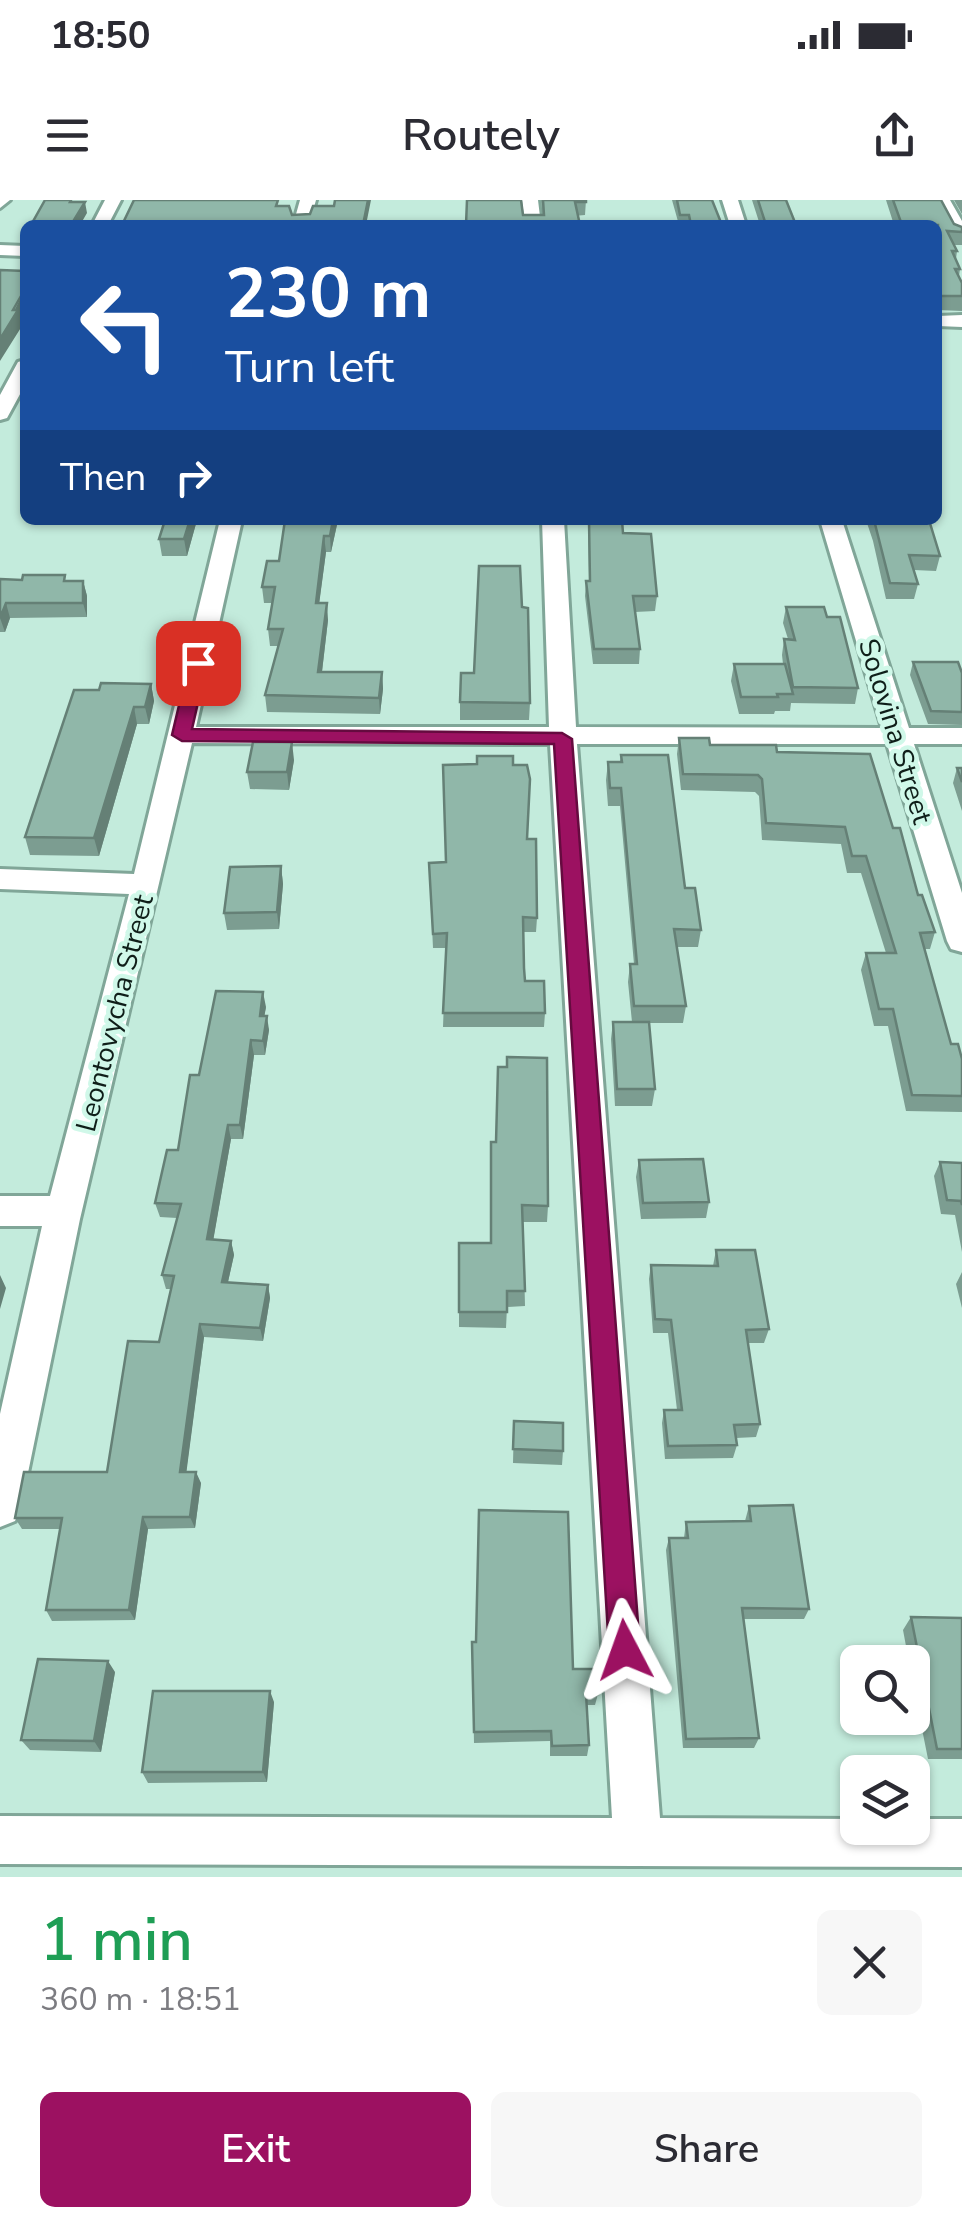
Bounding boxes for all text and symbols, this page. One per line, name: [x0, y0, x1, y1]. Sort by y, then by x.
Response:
text: 18:50: [50, 10, 151, 61]
text: Routely: [402, 105, 560, 166]
icon: menu: [40, 108, 95, 163]
icon: share: [867, 108, 922, 163]
text: 230 m: [225, 246, 431, 342]
icon: left: [60, 260, 190, 390]
text: Turn left: [225, 337, 394, 398]
icon: right: [166, 450, 221, 505]
text: Then: [60, 452, 146, 503]
pin: [156, 621, 241, 706]
street label: Solovina Street: [849, 634, 941, 829]
icon: arrive: [171, 636, 226, 691]
street label: Leontovycha Street: [67, 891, 163, 1136]
position arrow: [573, 1598, 677, 1702]
map controls: [840, 1645, 930, 1845]
button: search: [840, 1645, 930, 1735]
button: layers: [840, 1755, 930, 1845]
text: 1 min: [40, 1899, 193, 1981]
button: close: [817, 1910, 922, 2015]
text: 360 m · 18:51: [40, 1978, 241, 2021]
button: Exit: [40, 2092, 471, 2207]
button: Share: [491, 2092, 922, 2207]

